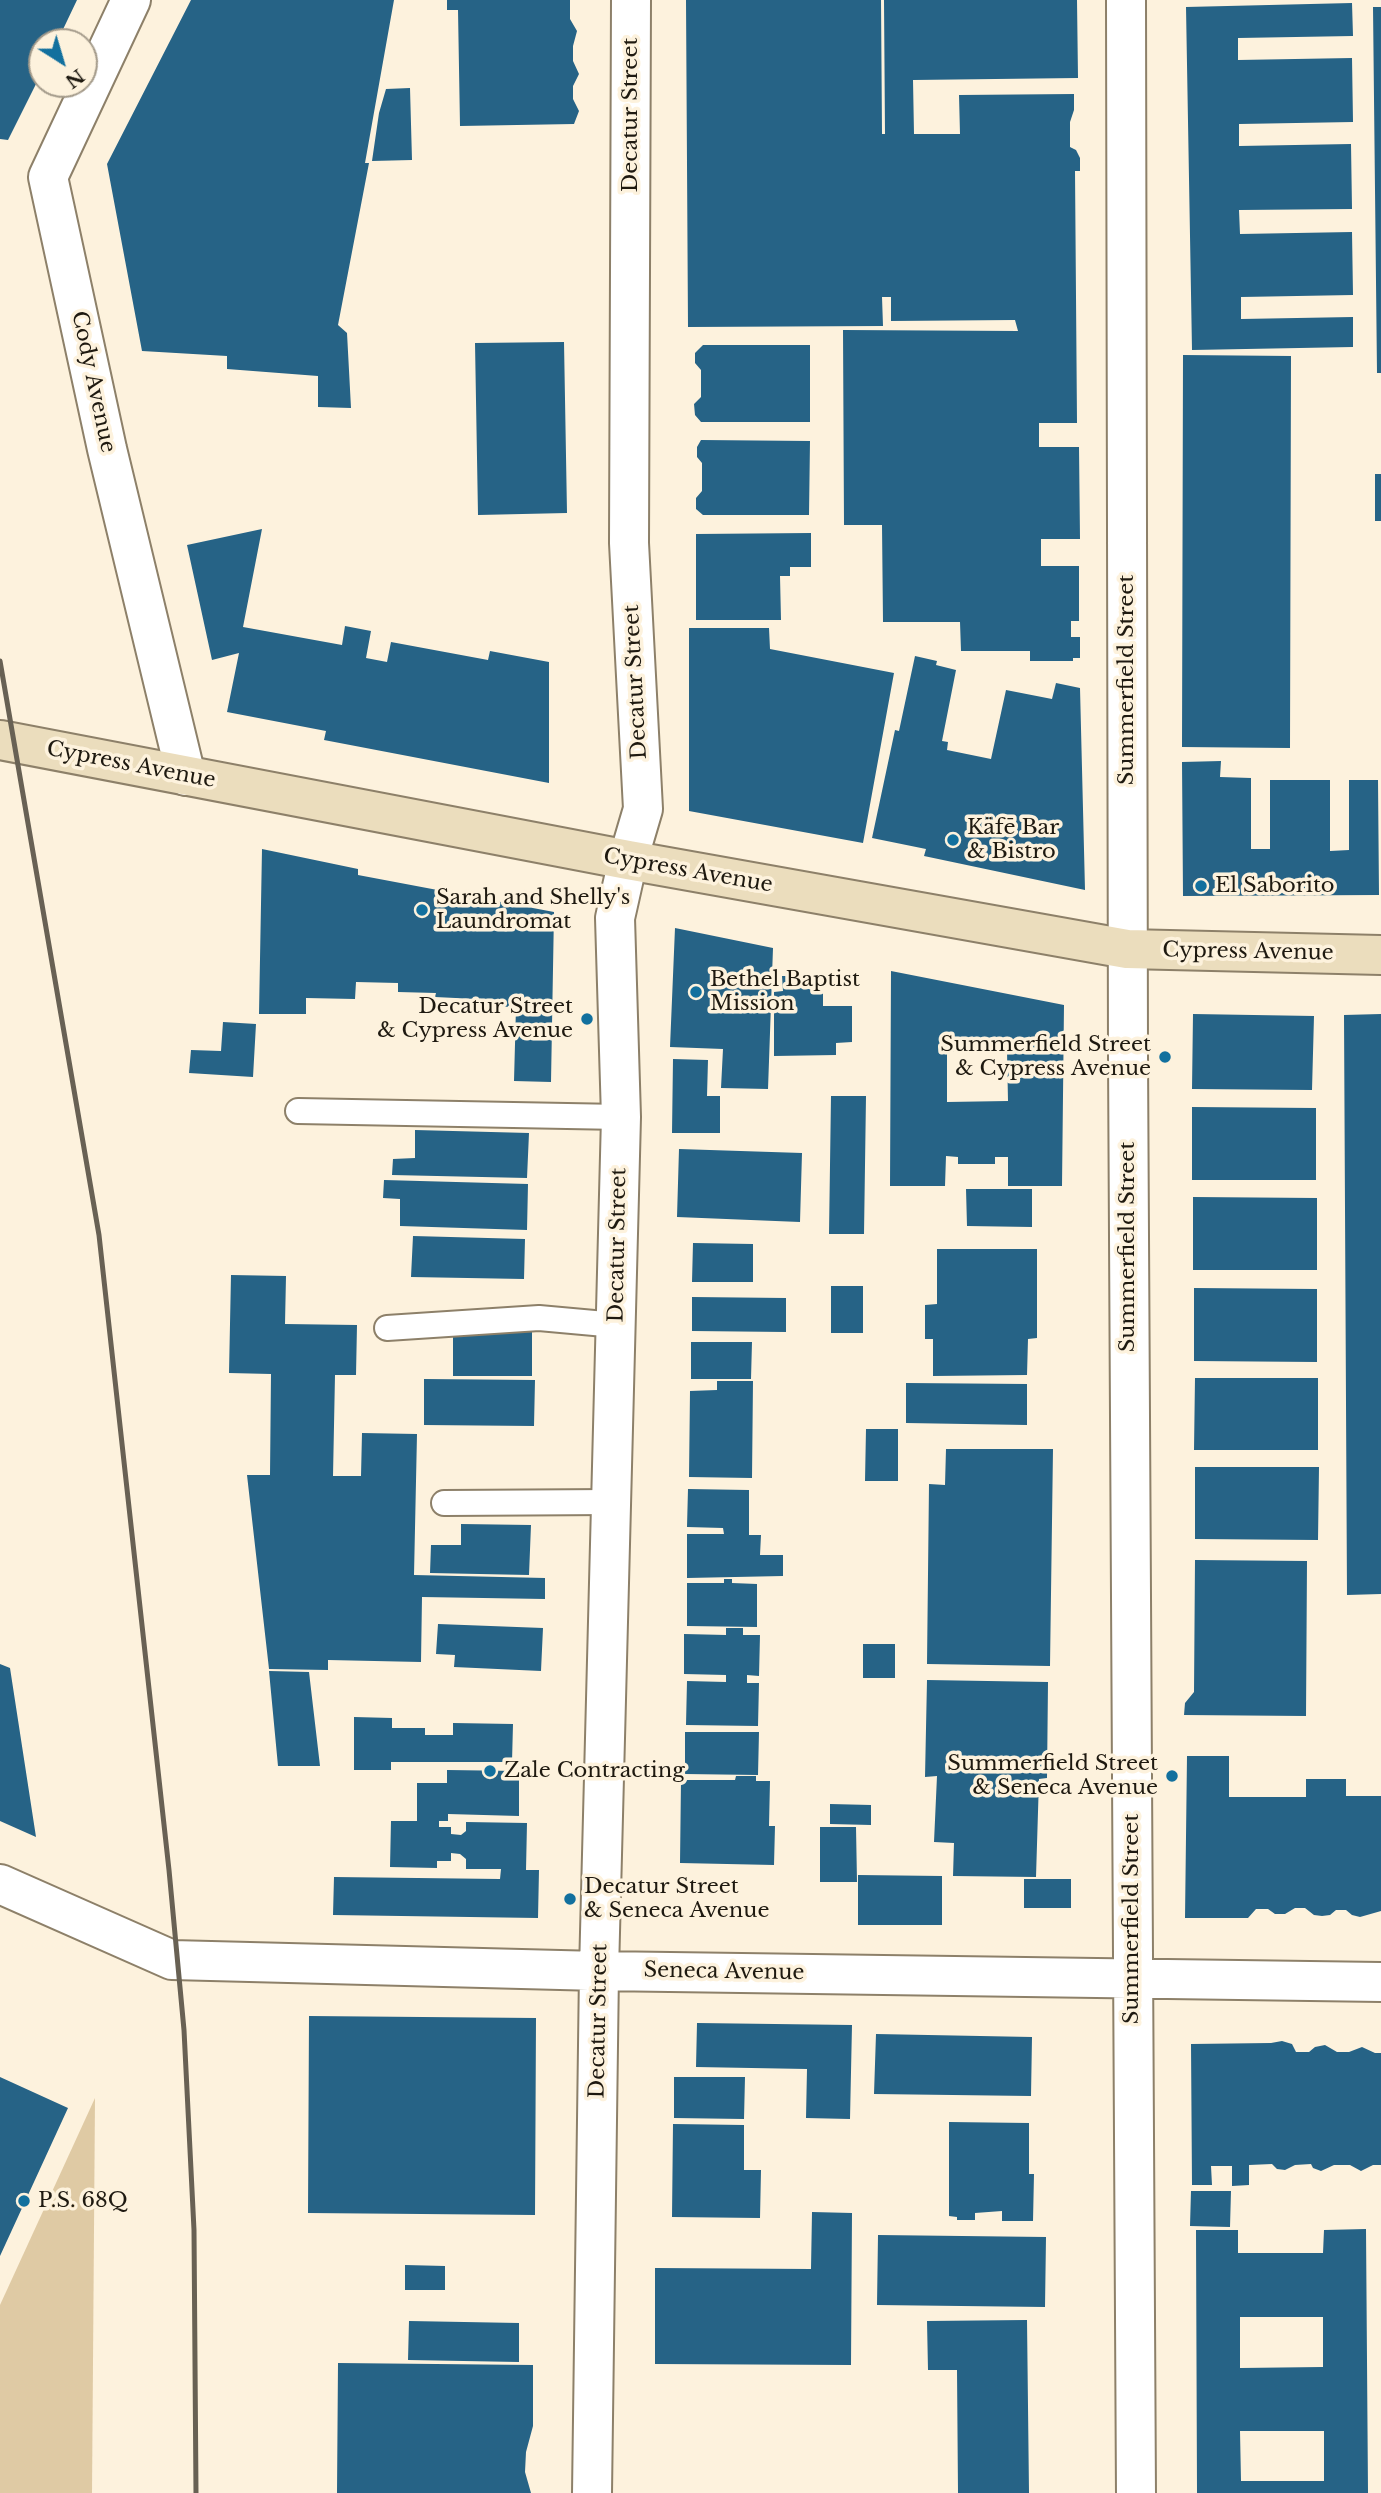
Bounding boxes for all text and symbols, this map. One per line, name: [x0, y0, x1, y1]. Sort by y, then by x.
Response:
north arrow: [28, 28, 98, 98]
street label: Decatur Street: [618, 38, 644, 192]
text: N: [61, 64, 89, 93]
street label: Cody Avenue: [66, 309, 120, 455]
street label: Summerfield Street: [1114, 575, 1140, 785]
street label: Decatur Street: [619, 604, 653, 760]
street label: Cypress Avenue: [44, 736, 218, 794]
place label: Käfē Bar & Bistro: [967, 815, 1059, 865]
marker: Käfē Bar & Bistro: [945, 832, 961, 848]
street label: Cypress Avenue: [601, 844, 775, 898]
place label: El Saborito: [1215, 873, 1335, 899]
marker: El Saborito: [1193, 878, 1209, 894]
place label: Sarah and Shelly's Laundromat: [436, 885, 630, 935]
marker: Sarah and Shelly's Laundromat: [414, 902, 430, 918]
street label: Cypress Avenue: [1162, 938, 1334, 966]
place label: Bethel Baptist Mission: [710, 967, 860, 1017]
marker: Bethel Baptist Mission: [688, 984, 704, 1000]
place label: Decatur Street & Cypress Avenue: [377, 994, 573, 1044]
marker: Decatur Street & Cypress Avenue: [579, 1011, 595, 1027]
place label: Summerfield Street & Cypress Avenue: [940, 1032, 1151, 1082]
marker: Summerfield Street & Cypress Avenue: [1157, 1049, 1173, 1065]
street label: Summerfield Street: [1115, 1142, 1141, 1352]
street label: Decatur Street: [604, 1167, 632, 1323]
place label: Summerfield Street & Seneca Avenue: [947, 1751, 1158, 1801]
place label: Zale Contracting: [504, 1758, 685, 1784]
marker: Zale Contracting: [482, 1763, 498, 1779]
marker: Summerfield Street & Seneca Avenue: [1164, 1768, 1180, 1784]
street label: Summerfield Street: [1119, 1814, 1145, 2024]
place label: Decatur Street & Seneca Avenue: [584, 1874, 769, 1924]
marker: Decatur Street & Seneca Avenue: [562, 1891, 578, 1907]
street label: Decatur Street: [585, 1943, 613, 2099]
street label: Seneca Avenue: [643, 1958, 805, 1986]
place label: P.S. 68Q: [38, 2188, 128, 2214]
marker: P.S. 68Q: [16, 2193, 32, 2209]

